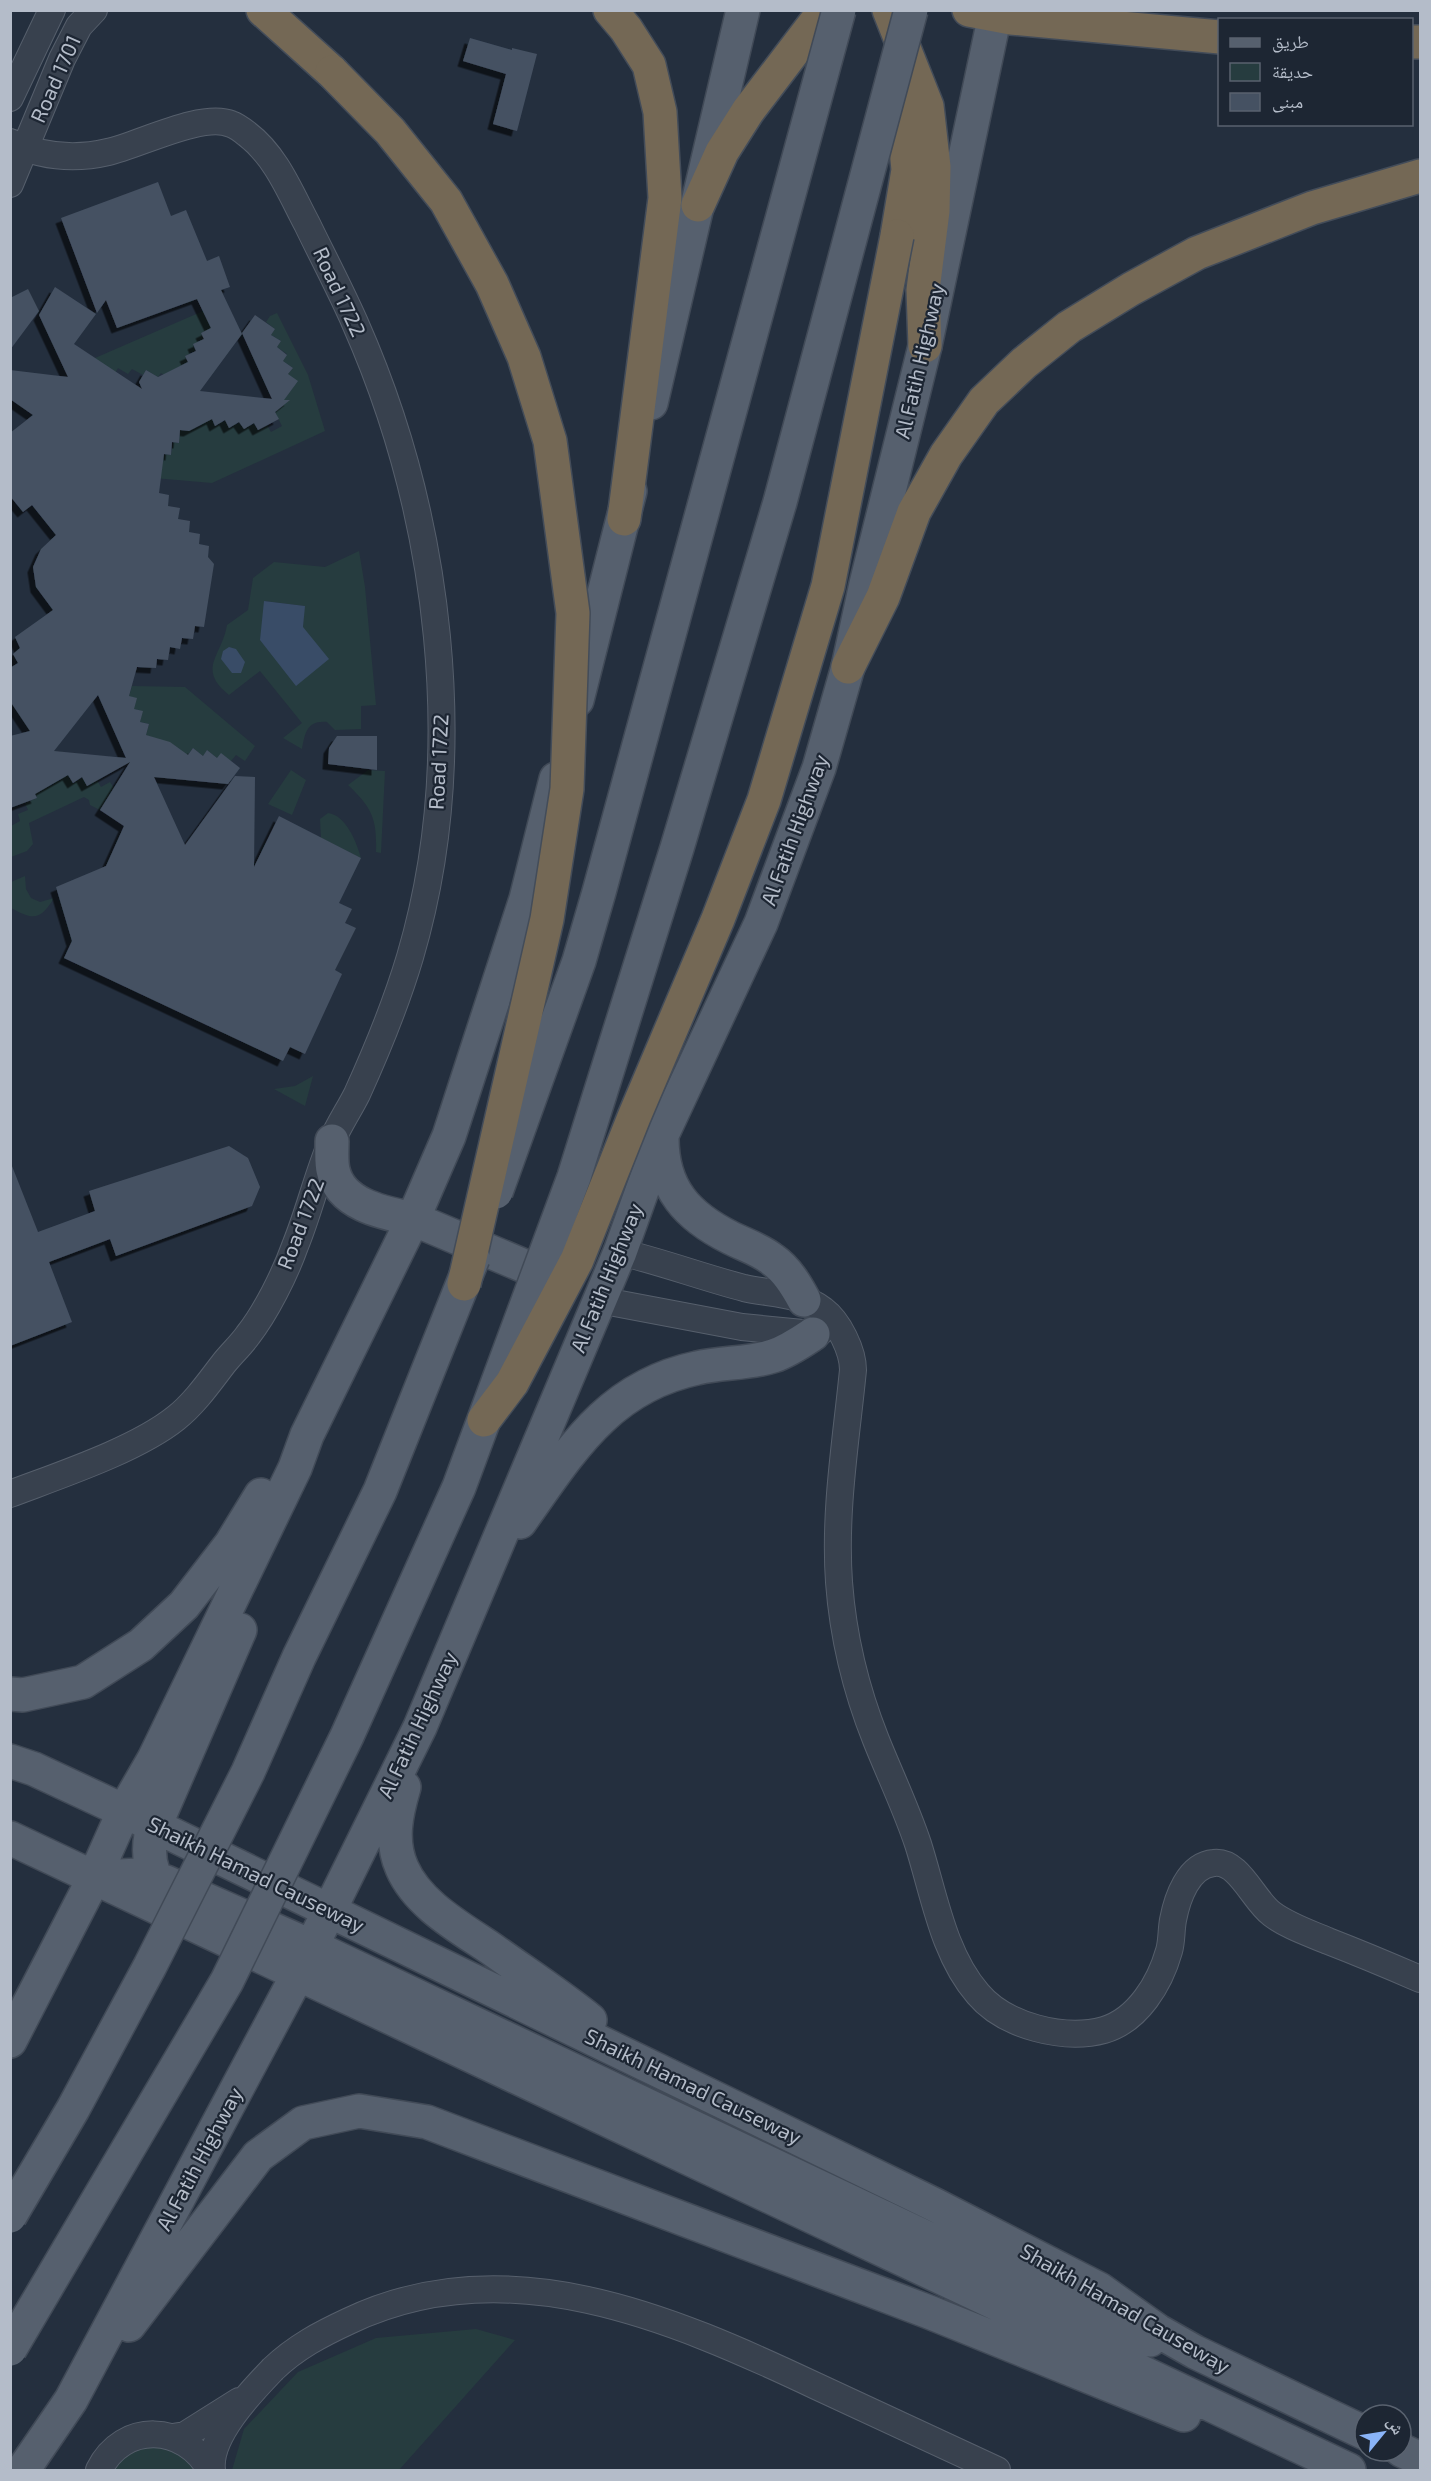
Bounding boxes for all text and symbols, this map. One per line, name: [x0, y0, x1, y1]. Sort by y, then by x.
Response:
legend: [1218, 18, 1413, 126]
text: طريق: [1272, 30, 1309, 53]
street label: Road 1701: [24, 31, 85, 126]
text: حديقة: [1272, 60, 1313, 82]
text: مبنى: [1272, 90, 1303, 113]
street label: Road 1722: [309, 243, 372, 340]
street label: Al Fatih Highway: [888, 280, 949, 441]
street label: Road 1722: [423, 713, 452, 810]
street label: Al Fatih Highway: [755, 751, 833, 908]
street label: Road 1722: [271, 1174, 328, 1273]
street label: Al Fatih Highway: [564, 1199, 647, 1356]
street label: Al Fatih Highway: [372, 1647, 462, 1802]
street label: Shaikh Hamad Causeway: [144, 1810, 369, 1937]
street label: Shaikh Hamad Causeway: [581, 2022, 806, 2149]
street label: Al Fatih Highway: [150, 2082, 247, 2234]
street label: Shaikh Hamad Causeway: [1017, 2237, 1235, 2378]
north arrow: [1353, 2403, 1413, 2463]
text: ش: [1383, 2413, 1409, 2438]

